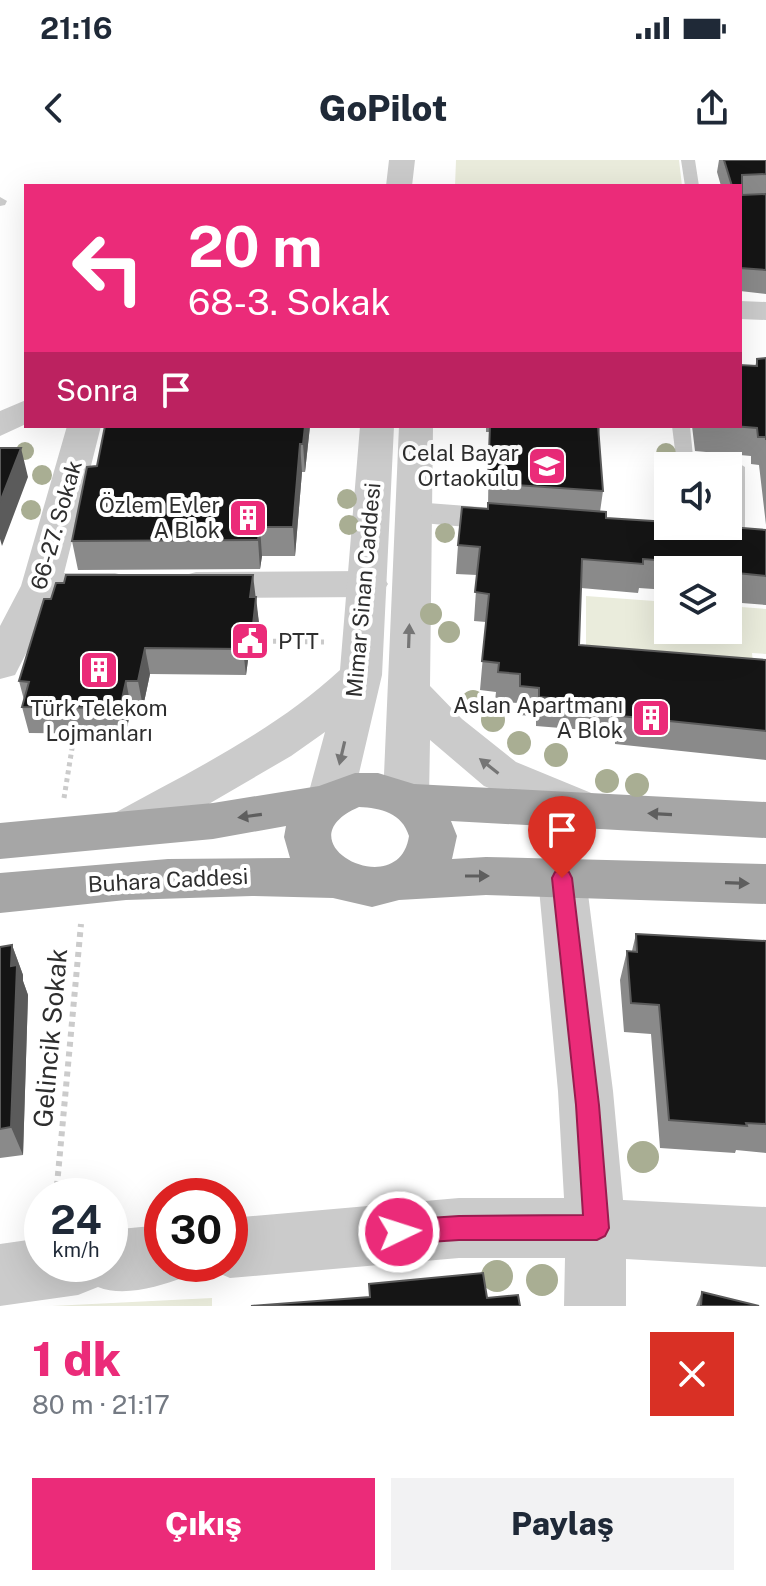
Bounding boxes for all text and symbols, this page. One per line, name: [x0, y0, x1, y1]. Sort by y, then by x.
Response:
text: 21:16: [40, 10, 113, 46]
icon: back: [32, 86, 76, 130]
icon: share: [690, 86, 734, 130]
text: GoPilot: [319, 87, 447, 129]
text: 20 m: [188, 214, 322, 280]
icon: left: [56, 216, 160, 320]
text: 68-3. Sokak: [188, 281, 391, 323]
icon: arrive: [154, 368, 198, 412]
text: Sonra: [56, 372, 138, 408]
place label: Celal Bayar Ortaokulu: [402, 440, 519, 491]
school or university icon: Celal Bayar Ortaokulu: [526, 445, 568, 487]
map controls: [654, 452, 742, 644]
button: sound: [654, 452, 742, 540]
street label: 66-27. Sokak: [25, 457, 87, 593]
street label: Mimar Sinan Caddesi: [341, 482, 385, 698]
place label: Özlem Evler A Blok: [99, 491, 220, 543]
building icon: Özlem Evler A Blok: [227, 497, 269, 539]
button: layers: [654, 556, 742, 644]
public building icon: PTT: [229, 620, 271, 662]
one-way arrow: [403, 623, 416, 648]
place label: PTT: [278, 628, 319, 654]
building icon: Türk Telekom Lojmanları: [78, 649, 120, 691]
place label: Aslan Apartmanı A Blok: [453, 692, 623, 743]
place label: Türk Telekom Lojmanları: [31, 695, 167, 746]
building icon: Aslan Apartmanı A Blok: [630, 697, 672, 739]
one-way arrow: [336, 741, 348, 766]
one-way arrow: [479, 758, 499, 774]
pin: [528, 796, 596, 878]
one-way arrow: [647, 807, 672, 820]
icon: arrive: [540, 808, 584, 852]
one-way arrow: [237, 810, 262, 823]
street label: Buhara Caddesi: [87, 863, 249, 897]
one-way arrow: [465, 870, 490, 882]
one-way arrow: [725, 876, 750, 889]
street label: Gelincik Sokak: [27, 947, 73, 1129]
speed limit sign: 30: [144, 1178, 248, 1282]
position arrow: [357, 1190, 441, 1274]
text: 24: [50, 1196, 102, 1243]
text: km/h: [52, 1238, 100, 1262]
text: 1 dk: [32, 1330, 121, 1387]
button: close: [650, 1332, 734, 1416]
text: 80 m · 21:17: [32, 1389, 170, 1420]
button: Çıkış: [32, 1478, 375, 1570]
button: Paylaş: [391, 1478, 734, 1570]

